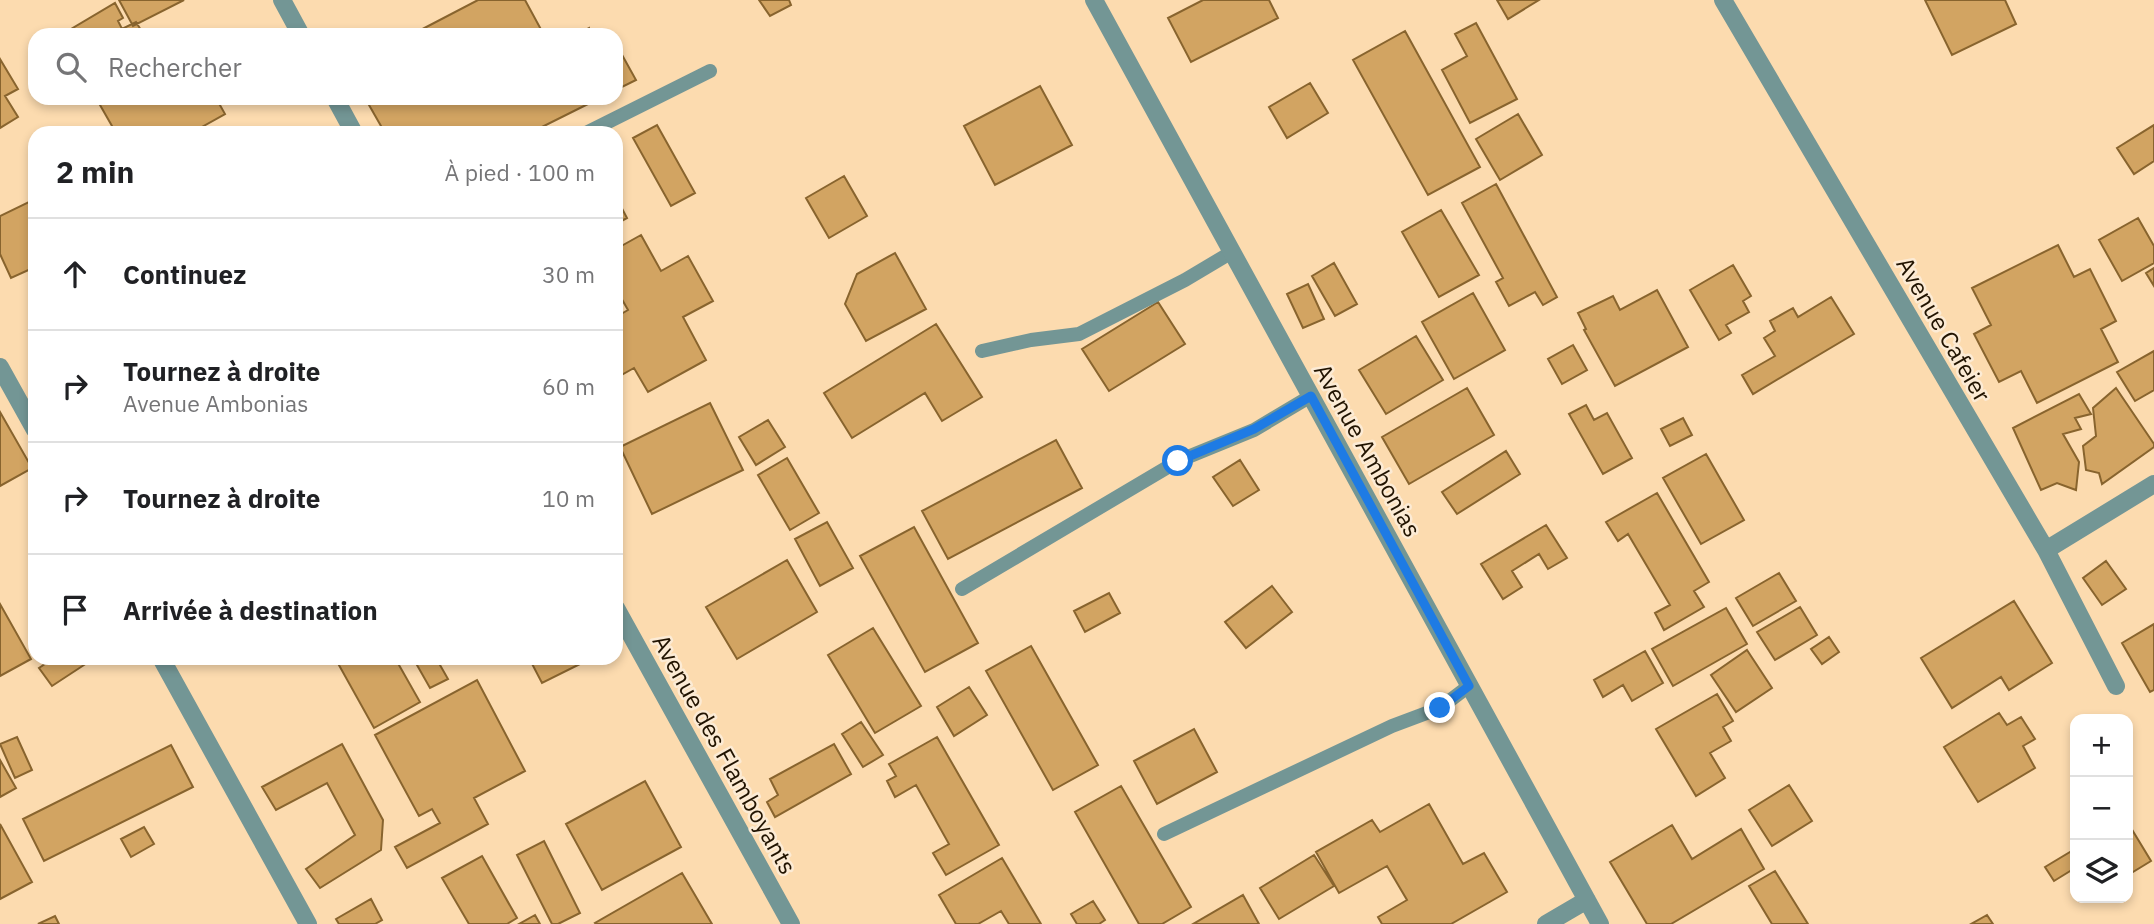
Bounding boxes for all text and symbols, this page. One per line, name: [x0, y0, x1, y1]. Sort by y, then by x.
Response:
search box: [28, 28, 623, 105]
icon: search: [52, 48, 90, 86]
text: Rechercher: [108, 50, 242, 84]
text: 2 min: [56, 152, 134, 191]
text: À pied · 100 m: [445, 157, 595, 187]
street label: Avenue Cafeier: [1890, 251, 1999, 407]
icon: ahead: [56, 255, 94, 293]
text: Continuez: [123, 257, 246, 291]
text: 30 m: [542, 259, 595, 289]
text: Tournez à droite: [123, 354, 320, 388]
street label: Avenue Ambonias: [1307, 358, 1429, 542]
icon: right: [56, 367, 94, 405]
text: 60 m: [542, 371, 595, 401]
text: Avenue Ambonias: [123, 388, 309, 418]
route start: [1162, 445, 1193, 476]
icon: right: [56, 479, 94, 517]
text: Tournez à droite: [123, 481, 320, 515]
text: 10 m: [542, 483, 595, 513]
icon: arrive: [56, 591, 94, 629]
text: Arrivée à destination: [123, 593, 378, 627]
street label: Avenue des Flamboyants: [646, 628, 804, 880]
route end: [1424, 692, 1455, 723]
map controls: [2070, 714, 2133, 903]
button: +: [2070, 714, 2133, 777]
button: −: [2070, 777, 2133, 840]
button: layers: [2070, 840, 2133, 903]

